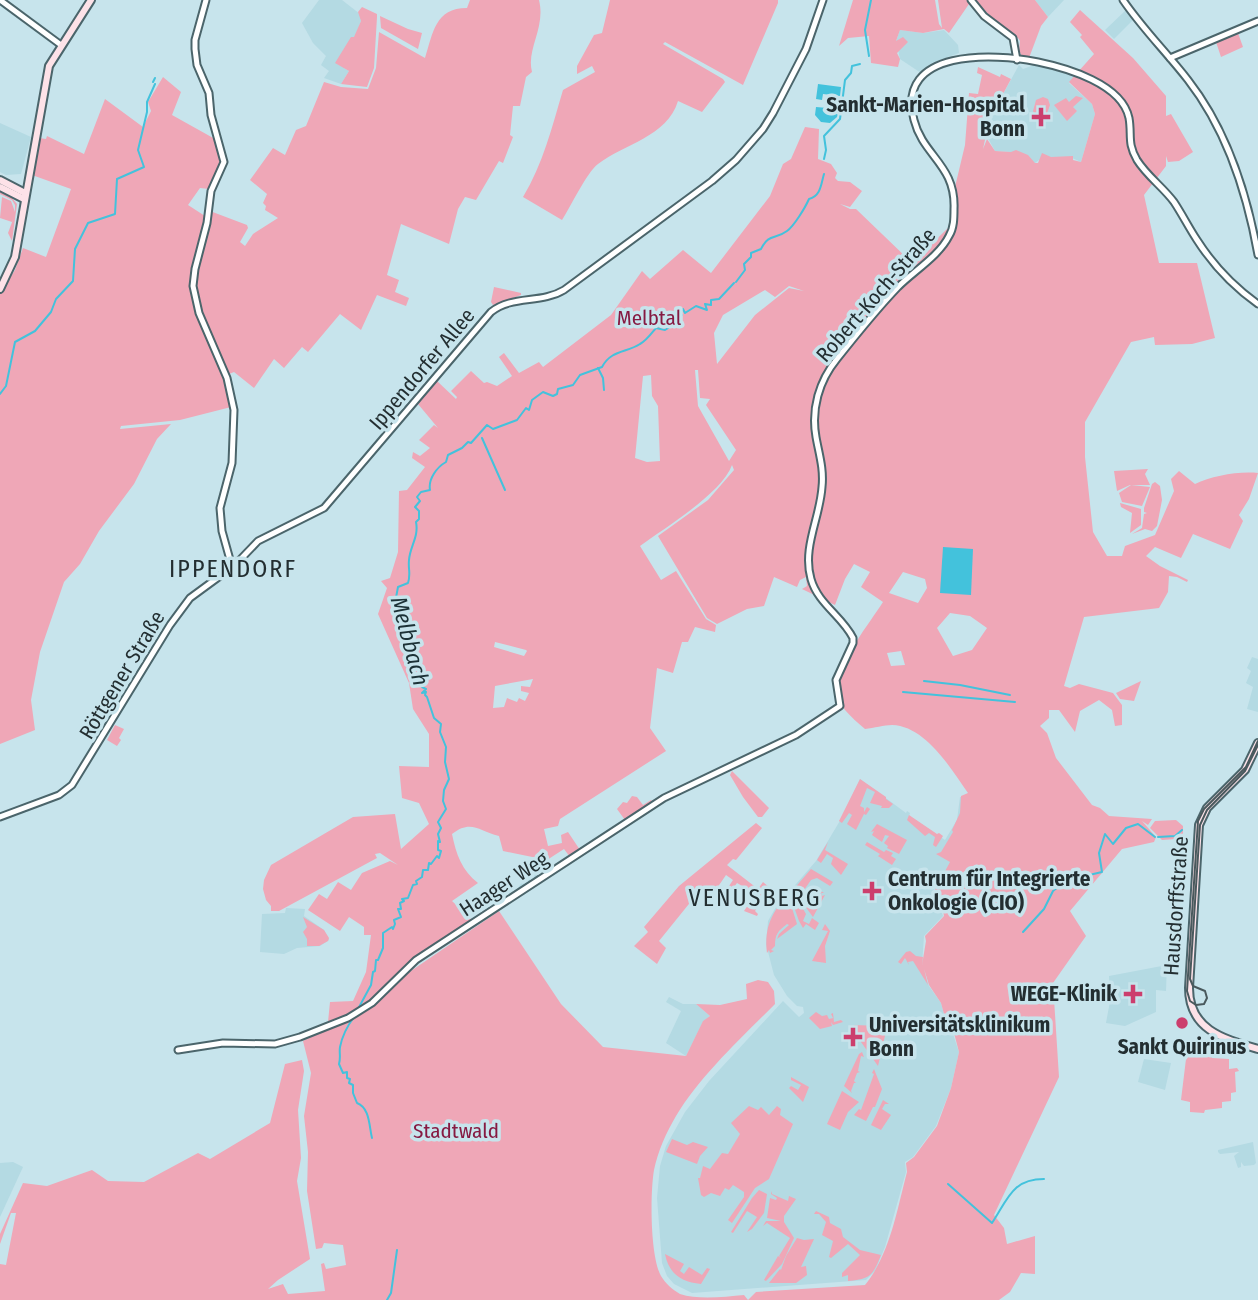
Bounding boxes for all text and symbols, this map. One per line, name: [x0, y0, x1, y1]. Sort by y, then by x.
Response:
place label: Sankt-Marien-Hospital Bonn: [826, 92, 1025, 142]
marker: Sankt-Marien-Hospital Bonn: [1031, 107, 1051, 127]
street label: Robert-Koch-Straße: [811, 223, 941, 367]
street label: Ippendorfer Allee: [364, 303, 480, 435]
park label: Melbtal: [617, 305, 682, 331]
district label: IPPENDORF: [169, 555, 297, 583]
water label: Melbbach: [385, 593, 435, 689]
street label: Röttgener Straße: [73, 606, 171, 744]
street label: Hausdorffstraße: [1158, 835, 1194, 977]
street label: Haager Weg: [455, 846, 554, 922]
place label: Centrum für Integrierte Onkologie (CIO): [888, 866, 1091, 916]
marker: Centrum für Integrierte Onkologie (CIO): [862, 881, 882, 901]
district label: VENUSBERG: [689, 884, 821, 912]
place label: WEGE-Klinik: [1011, 981, 1117, 1007]
marker: WEGE-Klinik: [1123, 984, 1143, 1004]
place label: Universitätsklinikum Bonn: [869, 1012, 1050, 1062]
marker: Sankt Quirinus: [1174, 1015, 1190, 1031]
marker: Universitätsklinikum Bonn: [843, 1027, 863, 1047]
place label: Sankt Quirinus: [1118, 1034, 1246, 1060]
park label: Stadtwald: [413, 1118, 499, 1144]

